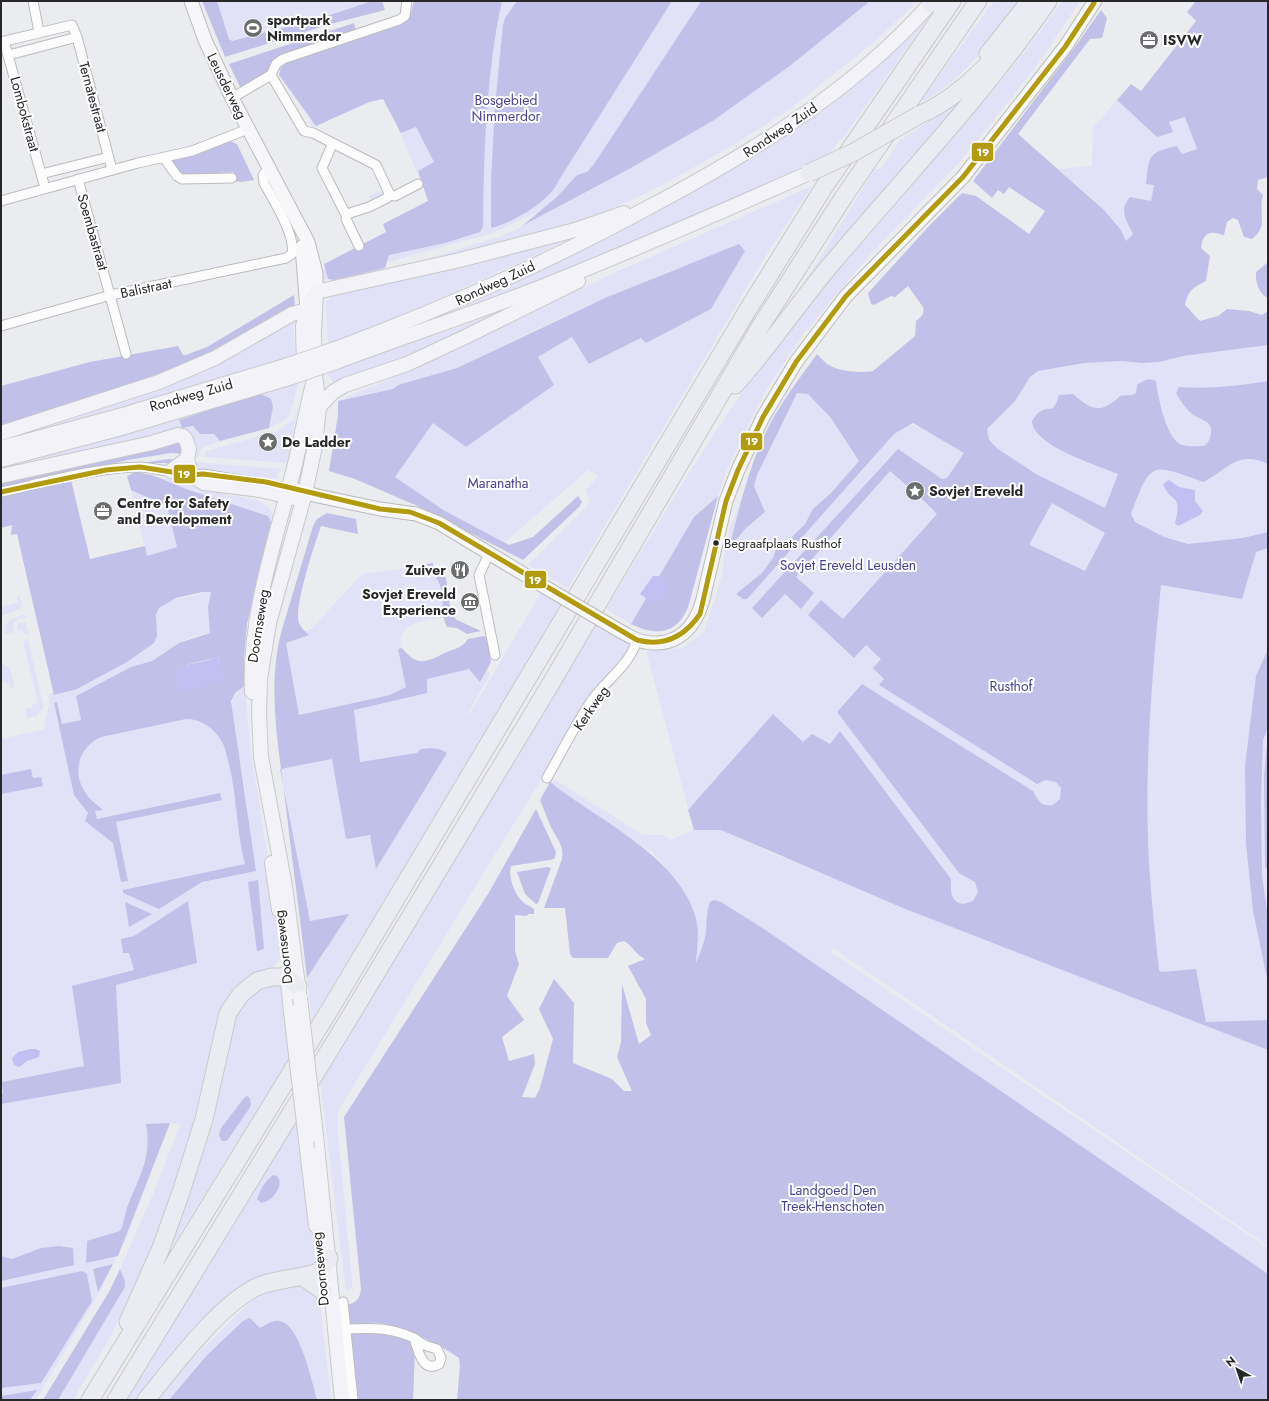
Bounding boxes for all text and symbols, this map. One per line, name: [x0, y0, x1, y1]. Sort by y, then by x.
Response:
place label: sportpark Nimmerdor: [267, 10, 342, 46]
sports icon: sportpark Nimmerdor: [242, 17, 264, 39]
office icon: ISVW: [1138, 29, 1160, 51]
place label: ISVW: [1163, 30, 1202, 50]
street label: Leusderweg: [202, 50, 252, 122]
street label: Ternatestraat: [74, 59, 112, 135]
street label: Lombokstraat: [5, 74, 45, 155]
park label: Bosgebied Nimmerdor: [472, 90, 541, 126]
street label: Rondweg Zuid: [739, 98, 821, 162]
line badge: 19: [971, 142, 994, 162]
text: 19: [977, 144, 989, 160]
street label: Soembastraat: [73, 191, 114, 273]
street label: Rondweg Zuid: [452, 256, 538, 310]
street label: Balistraat: [118, 273, 174, 303]
street label: Rondweg Zuid: [147, 374, 235, 416]
place icon: De Ladder: [257, 431, 279, 453]
place label: De Ladder: [282, 432, 351, 452]
line badge: 19: [740, 432, 763, 451]
text: 19: [746, 433, 758, 449]
line badge: 19: [173, 464, 196, 484]
text: 19: [178, 466, 190, 482]
park label: Maranatha: [467, 473, 529, 493]
place icon: Sovjet Ereveld: [904, 480, 926, 502]
place label: Sovjet Ereveld: [929, 481, 1023, 501]
place label: Centre for Safety and Development: [117, 493, 232, 529]
office icon: Centre for Safety and Development: [92, 500, 114, 522]
place label: Begraafplaats Rusthof: [724, 534, 842, 553]
marker: Begraafplaats Rusthof: [711, 538, 721, 548]
park label: Sovjet Ereveld Leusden: [780, 555, 916, 575]
restaurant icon: Zuiver: [449, 559, 471, 581]
place label: Zuiver: [405, 560, 446, 580]
line badge: 19: [524, 570, 547, 589]
text: 19: [529, 572, 541, 588]
place label: Sovjet Ereveld Experience: [362, 584, 456, 620]
street label: Doornseweg: [242, 588, 274, 664]
museum icon: Sovjet Ereveld Experience: [459, 591, 481, 613]
park label: Rusthof: [989, 676, 1034, 696]
street label: Kerkweg: [568, 682, 614, 734]
street label: Doornseweg: [269, 909, 297, 985]
park label: Landgoed Den Treek-Henschoten: [781, 1180, 885, 1216]
street label: Doornseweg: [306, 1231, 334, 1307]
north arrow: [1217, 1349, 1257, 1389]
text: N: [1222, 1352, 1239, 1370]

